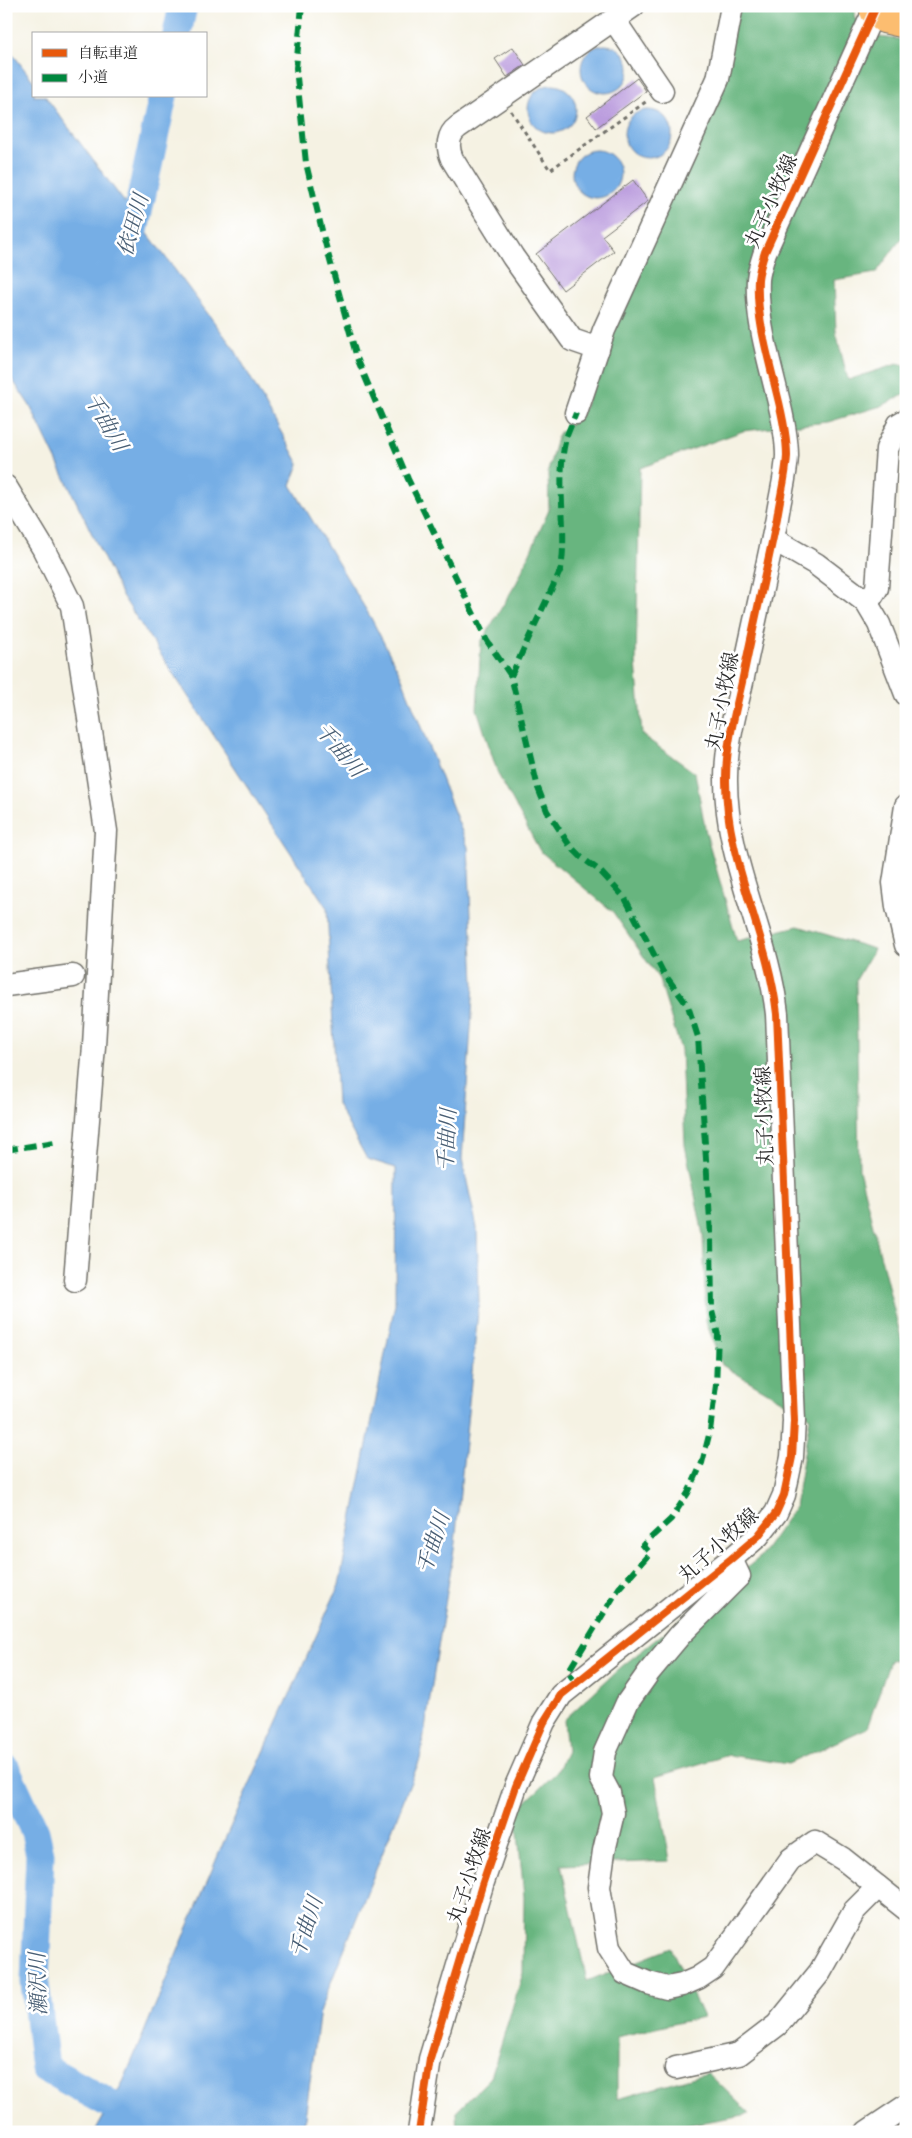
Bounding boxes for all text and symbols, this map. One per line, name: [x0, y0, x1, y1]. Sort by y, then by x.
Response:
legend: [32, 32, 208, 98]
text: 自転車道: [78, 44, 138, 62]
text: 小道: [78, 68, 108, 86]
street label: 丸子小牧線: [740, 150, 802, 252]
water label: 依田川: [112, 189, 155, 259]
water label: 千曲川: [79, 388, 134, 458]
street label: 丸子小牧線: [701, 650, 743, 752]
water label: 千曲川: [310, 718, 371, 784]
street label: 丸子小牧線: [750, 1066, 778, 1166]
water label: 千曲川: [432, 1106, 462, 1172]
street label: 丸子小牧線: [673, 1503, 763, 1587]
water label: 千曲川: [411, 1507, 456, 1577]
street label: 丸子小牧線: [442, 1825, 496, 1927]
water label: 千曲川: [284, 1891, 329, 1961]
water label: 瀬沢川: [24, 1950, 52, 2016]

